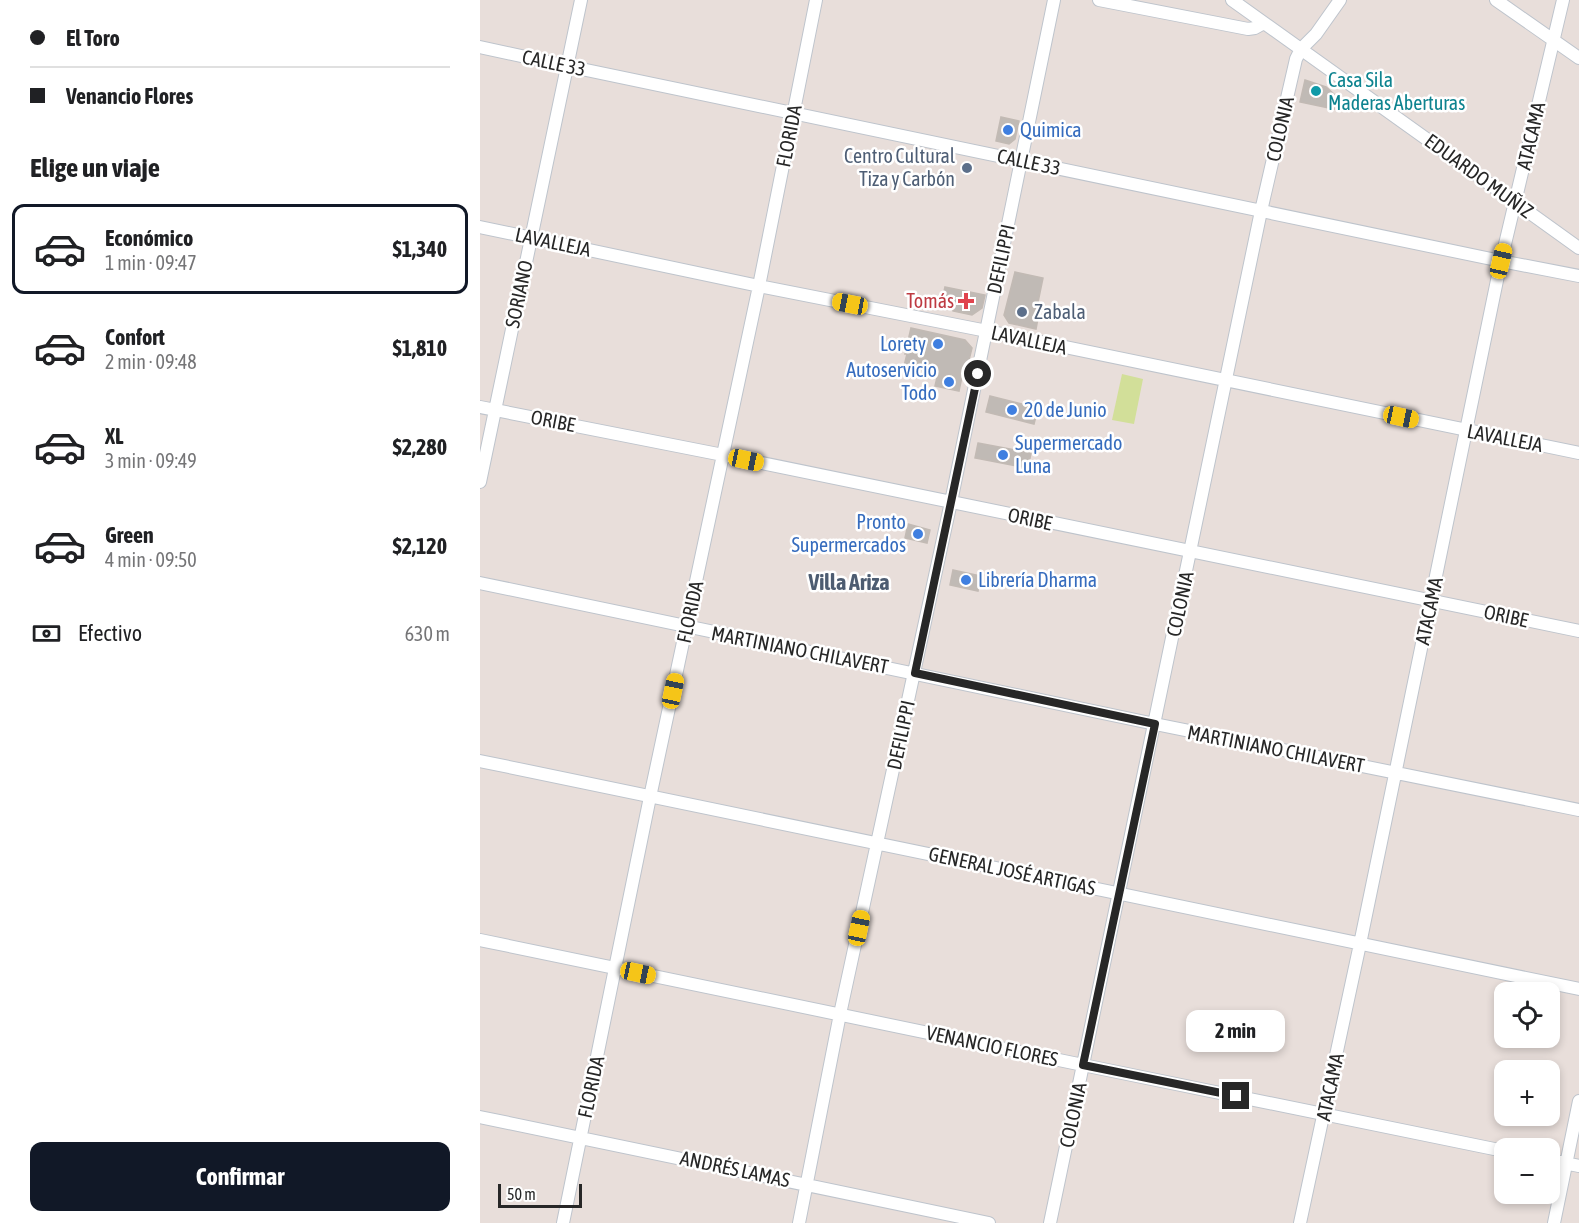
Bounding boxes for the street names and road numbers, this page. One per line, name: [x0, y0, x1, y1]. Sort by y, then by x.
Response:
street label: CALLE 33: [520, 45, 588, 80]
street label: COLONIA: [1261, 94, 1298, 164]
street label: ATACAMA: [1512, 100, 1549, 172]
street label: FLORIDA: [771, 103, 806, 169]
street label: EDUARDO MUÑIZ: [1421, 129, 1538, 223]
street label: CALLE 33: [995, 144, 1063, 179]
street label: LAVALLEJA: [513, 222, 593, 261]
street label: DEFILIPPI: [982, 222, 1019, 296]
street label: SORIANO: [500, 258, 537, 330]
street label: LAVALLEJA: [989, 320, 1069, 359]
street label: ORIBE: [529, 405, 578, 436]
street label: LAVALLEJA: [1465, 419, 1545, 456]
street label: ORIBE: [1006, 503, 1055, 535]
street label: COLONIA: [1161, 569, 1198, 639]
street label: ATACAMA: [1410, 575, 1447, 647]
street label: FLORIDA: [672, 578, 707, 645]
street label: ORIBE: [1482, 600, 1531, 632]
street label: MARTINIANO CHILAVERT: [710, 621, 891, 678]
street label: DEFILIPPI: [882, 698, 919, 772]
street label: MARTINIANO CHILAVERT: [1186, 720, 1367, 777]
street label: GENERAL JOSÉ ARTIGAS: [927, 842, 1098, 899]
street label: VENANCIO FLORES: [924, 1020, 1060, 1071]
street label: ATACAMA: [1311, 1051, 1348, 1123]
street label: FLORIDA: [573, 1053, 608, 1120]
street label: COLONIA: [1054, 1080, 1091, 1150]
street label: ANDRÉS LAMAS: [678, 1146, 792, 1191]

